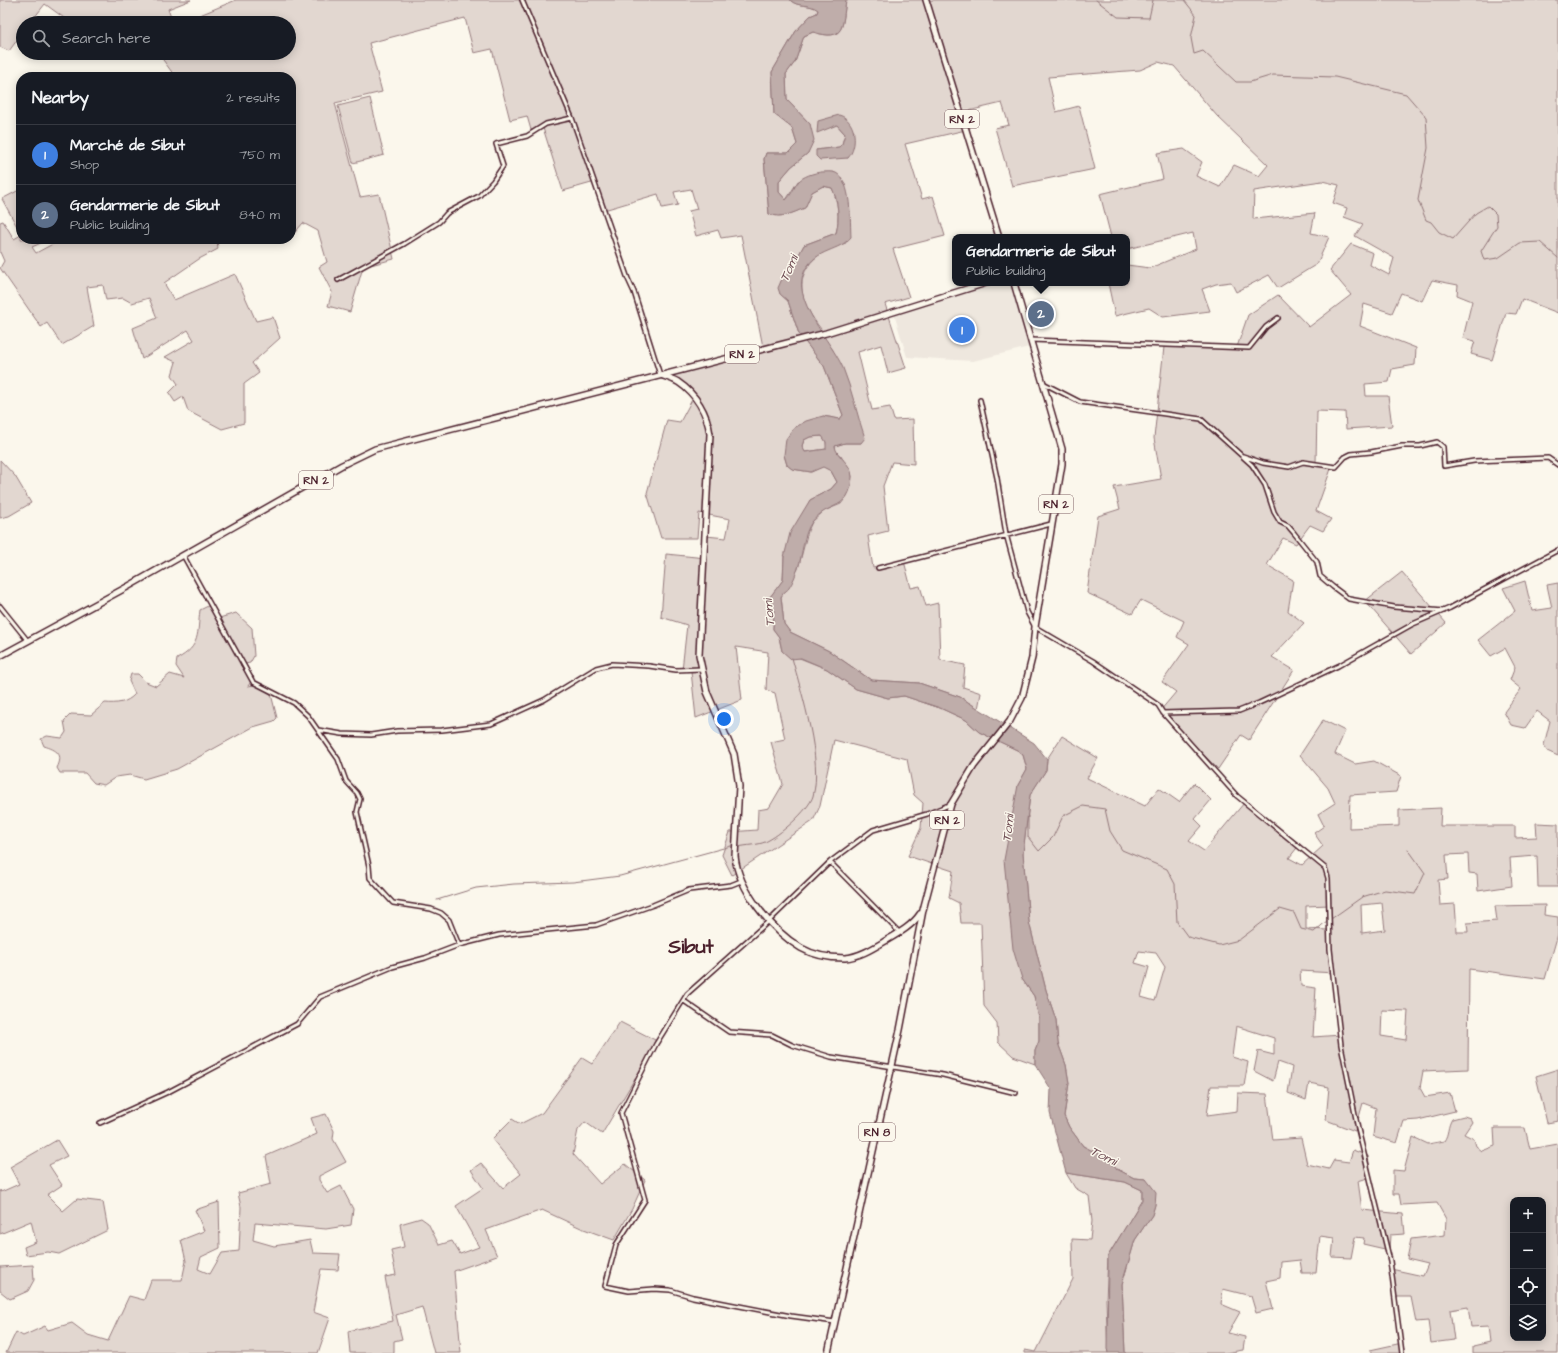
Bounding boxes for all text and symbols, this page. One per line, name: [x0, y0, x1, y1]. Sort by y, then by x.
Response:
search box: [16, 16, 296, 60]
icon: search: [30, 27, 52, 49]
text: Search here: [62, 28, 151, 49]
text: Nearby: [32, 86, 89, 110]
text: 2 results: [226, 89, 280, 107]
road number: RN 2: [945, 110, 979, 128]
text: Marché de Sibut: [70, 135, 185, 156]
text: 1: [44, 146, 46, 164]
text: 750 m: [239, 146, 280, 164]
text: Shop: [70, 156, 99, 174]
text: Gendarmerie de Sibut: [70, 195, 220, 216]
text: 2: [41, 206, 49, 224]
text: 840 m: [239, 206, 280, 224]
text: Public building: [70, 216, 149, 234]
popup: [952, 234, 1130, 286]
text: Gendarmerie de Sibut: [966, 241, 1116, 262]
water label: Tomi: [775, 250, 803, 285]
text: Public building: [966, 262, 1045, 280]
pin: 2: [1028, 299, 1054, 329]
pin: 1: [949, 315, 975, 345]
road number: RN 2: [725, 345, 759, 363]
road number: RN 2: [299, 471, 333, 489]
road number: RN 2: [1039, 495, 1073, 513]
water label: Tomi: [759, 596, 779, 627]
your location: [714, 709, 734, 729]
road number: RN 2: [930, 811, 964, 829]
water label: Tomi: [998, 811, 1019, 843]
district label: Sibut: [667, 933, 715, 961]
road number: RN 8: [859, 1123, 895, 1141]
water label: Tomi: [1087, 1142, 1122, 1171]
map controls: [1510, 1197, 1546, 1341]
button: +: [1510, 1197, 1546, 1233]
button: −: [1510, 1233, 1546, 1269]
button: locate: [1510, 1269, 1546, 1305]
button: layers: [1510, 1305, 1546, 1341]

